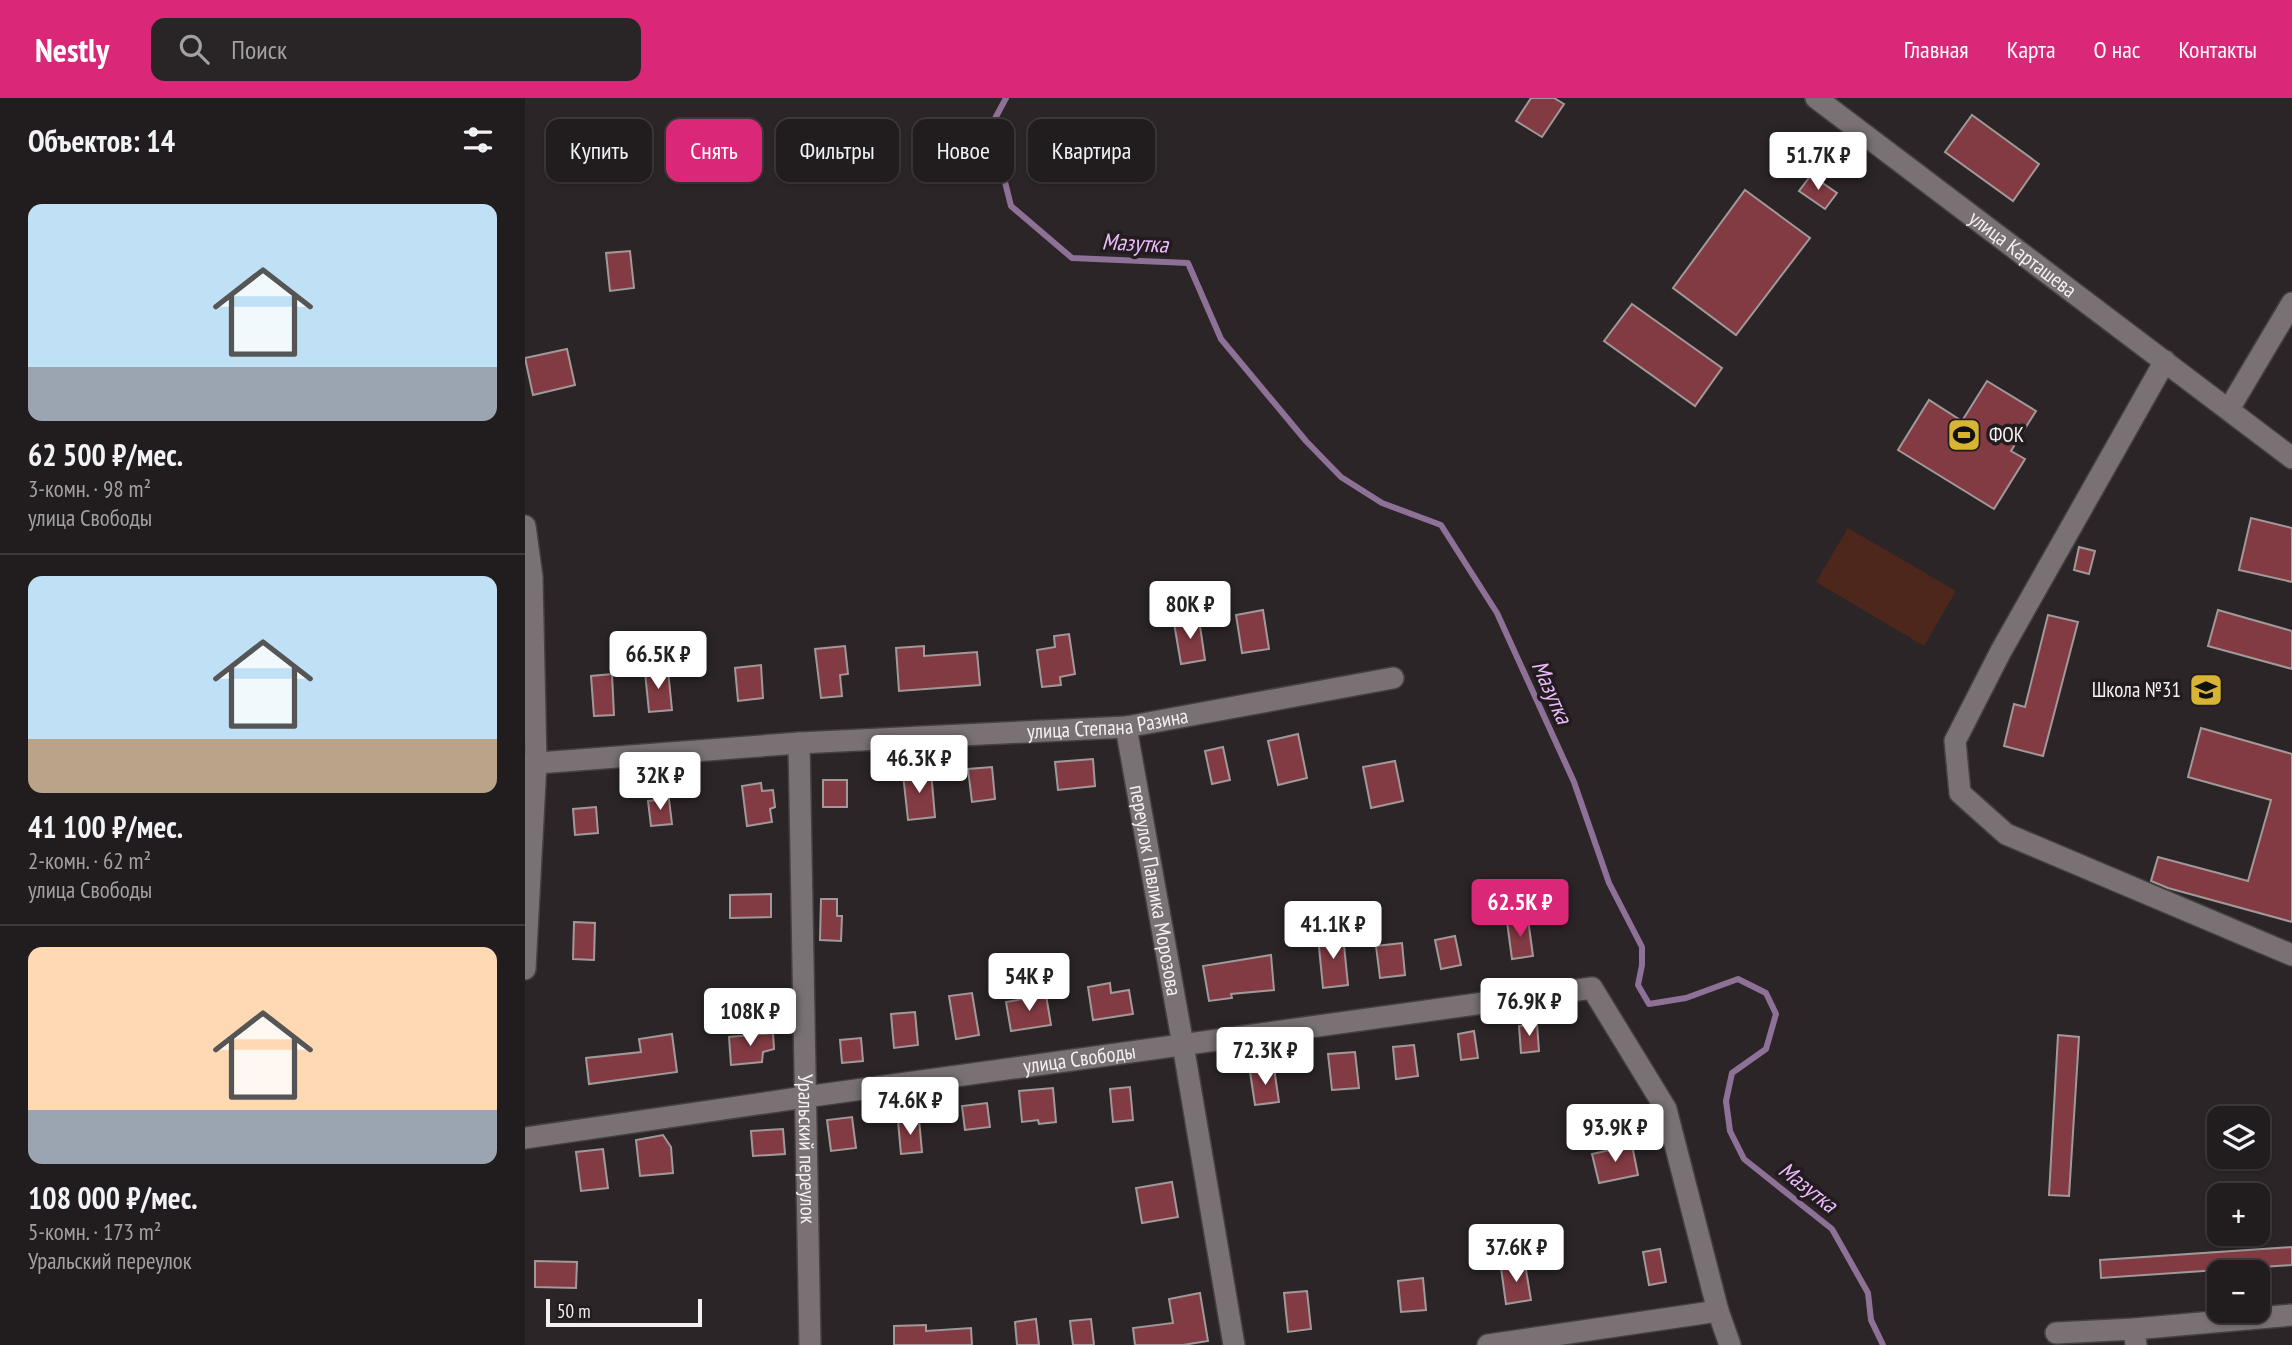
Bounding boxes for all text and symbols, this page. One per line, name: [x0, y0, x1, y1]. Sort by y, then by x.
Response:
search box: [151, 18, 641, 81]
text: Nestly: [35, 28, 109, 71]
icon: search: [175, 30, 213, 68]
text: Поиск: [231, 33, 287, 66]
text: Главная: [1904, 34, 1969, 65]
text: Карта: [2007, 34, 2056, 65]
text: О нас: [2094, 34, 2140, 65]
text: Контакты: [2178, 34, 2257, 65]
chip: Купить: [546, 119, 652, 182]
chip: Снять: [666, 119, 762, 182]
chip: Фильтры: [776, 119, 899, 182]
chip: Новое: [913, 119, 1014, 182]
chip: Квартира: [1028, 119, 1155, 182]
text: Объектов: 14: [28, 121, 175, 160]
icon: filters: [459, 121, 497, 159]
pin: 51.7K ₽: [1753, 132, 1883, 192]
text: 51.7K ₽: [1786, 140, 1850, 169]
street label: улица Карташева: [1964, 204, 2082, 303]
water label: Мазутка: [1101, 226, 1171, 259]
icon: home: [200, 249, 326, 375]
sports icon: ФОК: [1945, 416, 1983, 454]
place label: ФОК: [1989, 421, 2024, 448]
text: 62 500 ₽/мес.: [28, 435, 183, 474]
text: 3-комн. · 98 m²: [28, 474, 151, 503]
text: улица Свободы: [28, 503, 152, 532]
pin: 80K ₽: [1141, 582, 1239, 641]
text: 80K ₽: [1165, 589, 1215, 618]
icon: home: [200, 621, 326, 747]
pin: 66.5K ₽: [593, 632, 723, 691]
text: 66.5K ₽: [626, 639, 690, 668]
water label: Мазутка: [1526, 656, 1580, 730]
school or university icon: Школа №31: [2187, 671, 2225, 709]
place label: Школа №31: [2092, 676, 2181, 703]
street label: улица Степана Разина: [1026, 702, 1190, 745]
pin: 46.3K ₽: [854, 736, 984, 795]
text: 46.3K ₽: [887, 743, 951, 772]
pin: 32K ₽: [611, 752, 709, 812]
text: 32K ₽: [635, 760, 685, 789]
street label: переулок Павлика Морозова: [1124, 783, 1188, 998]
text: 41 100 ₽/мес.: [28, 807, 183, 846]
text: 2-комн. · 62 m²: [28, 846, 151, 875]
text: улица Свободы: [28, 875, 152, 904]
pin: 62.5K ₽: [1455, 880, 1585, 939]
text: 62.5K ₽: [1488, 887, 1552, 916]
pin: 41.1K ₽: [1268, 902, 1398, 961]
text: 41.1K ₽: [1301, 909, 1365, 938]
pin: 54K ₽: [980, 954, 1078, 1013]
text: 54K ₽: [1004, 961, 1054, 990]
pin: 76.9K ₽: [1464, 978, 1594, 1038]
text: 76.9K ₽: [1497, 986, 1561, 1015]
pin: 108K ₽: [693, 988, 807, 1048]
icon: home: [200, 992, 326, 1118]
text: 108K ₽: [720, 996, 780, 1025]
pin: 72.3K ₽: [1200, 1028, 1330, 1087]
text: 72.3K ₽: [1233, 1035, 1297, 1064]
street label: улица Свободы: [1021, 1037, 1137, 1080]
street label: Уральский переулок: [792, 1074, 822, 1224]
pin: 74.6K ₽: [845, 1077, 975, 1137]
text: 74.6K ₽: [878, 1085, 942, 1114]
pin: 93.9K ₽: [1550, 1104, 1680, 1164]
map controls: [2207, 1106, 2270, 1323]
button: layers: [2207, 1106, 2270, 1169]
text: 93.9K ₽: [1583, 1112, 1647, 1141]
water label: Мазутка: [1773, 1155, 1845, 1220]
text: 108 000 ₽/мес.: [28, 1178, 198, 1217]
button: +: [2207, 1183, 2270, 1246]
text: 5-комн. · 173 m²: [28, 1217, 161, 1246]
pin: 37.6K ₽: [1451, 1224, 1581, 1284]
text: 37.6K ₽: [1485, 1232, 1547, 1261]
text: Уральский переулок: [28, 1246, 192, 1275]
button: −: [2207, 1260, 2270, 1323]
scale bar: [546, 1296, 702, 1328]
text: 50 m: [557, 1299, 591, 1323]

